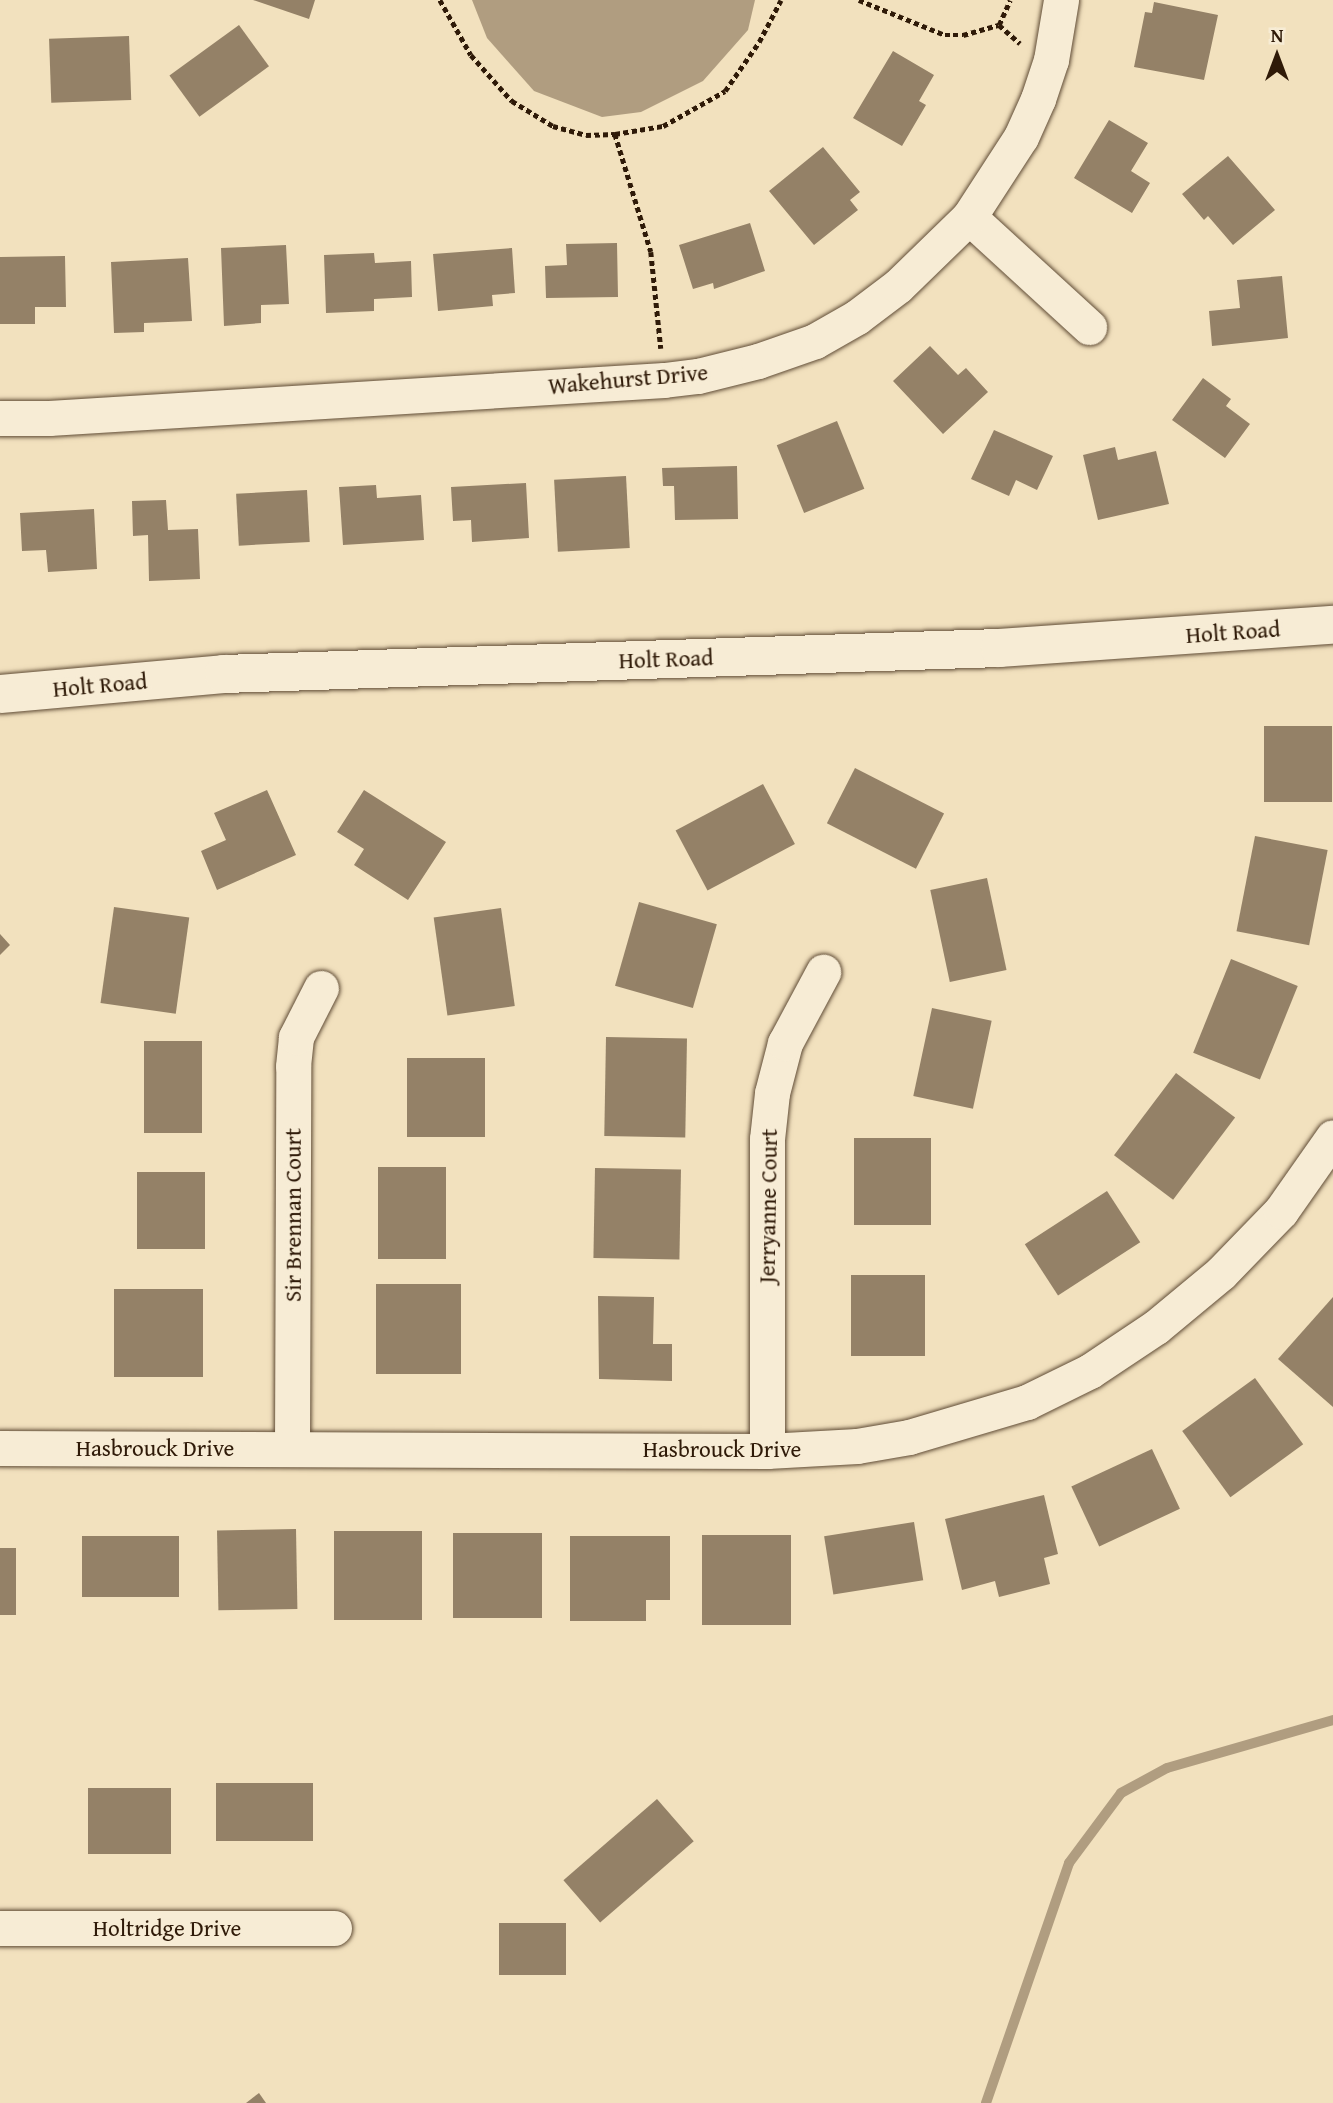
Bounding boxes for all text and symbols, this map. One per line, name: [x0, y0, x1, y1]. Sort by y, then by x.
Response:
north arrow: [1242, 21, 1312, 91]
text: N: [1271, 21, 1283, 49]
street label: Wakehurst Drive: [547, 358, 709, 400]
street label: Holt Road: [1185, 615, 1281, 649]
street label: Holt Road: [618, 644, 714, 674]
street label: Holt Road: [52, 667, 148, 703]
street label: Sir Brennan Court: [279, 1128, 307, 1302]
street label: Jerryanne Court: [753, 1128, 783, 1284]
street label: Hasbrouck Drive: [76, 1434, 234, 1462]
street label: Hasbrouck Drive: [643, 1435, 801, 1463]
street label: Holtridge Drive: [93, 1914, 241, 1942]

